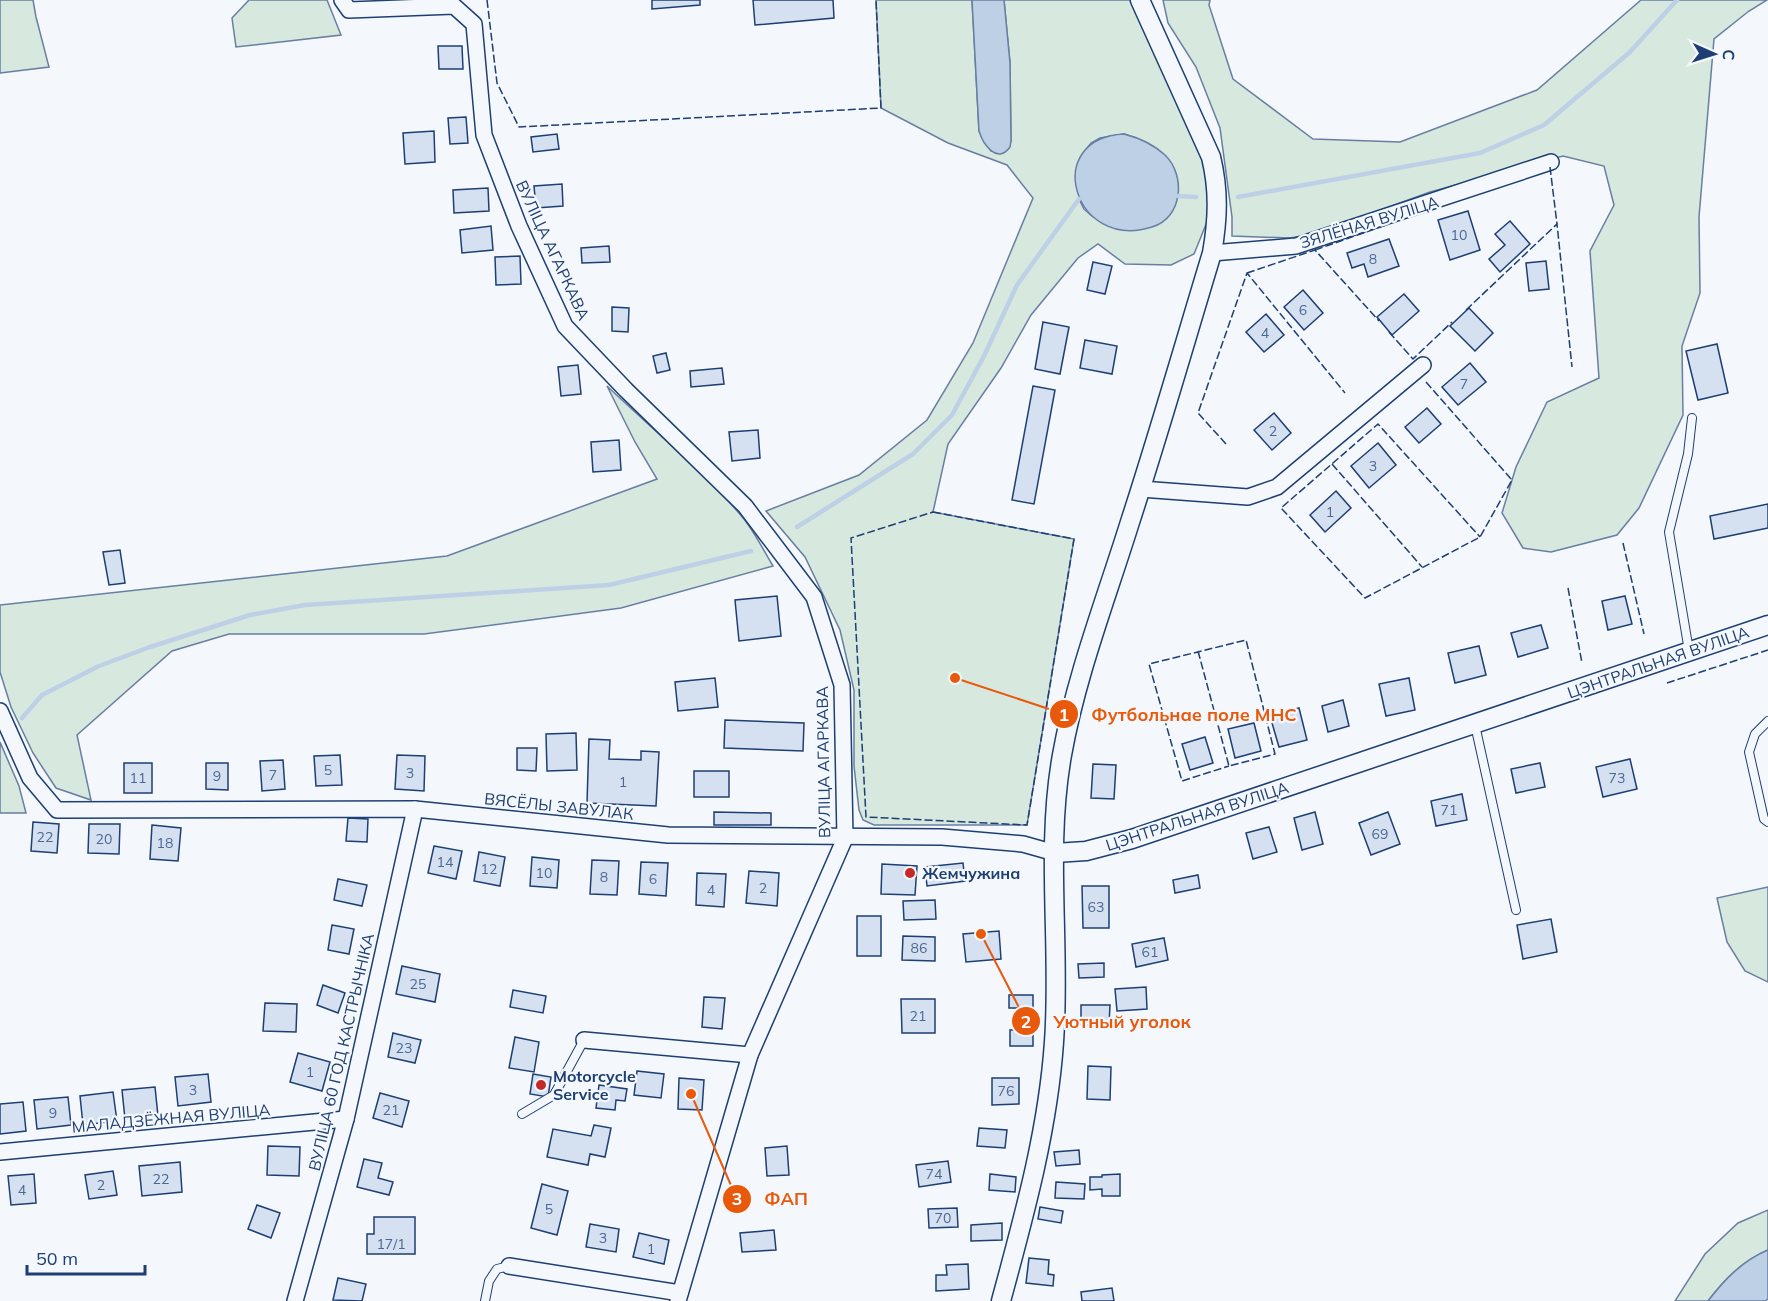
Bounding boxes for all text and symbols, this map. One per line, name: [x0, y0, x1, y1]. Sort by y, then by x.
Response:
north arrow: [1684, 24, 1744, 84]
text: С: [1719, 49, 1739, 61]
street label: ВУЛІЦА АГАРКАВА: [512, 177, 594, 323]
street label: ЗЯЛЁНАЯ ВУЛІЦА: [1297, 191, 1441, 253]
house number: 10: [1451, 226, 1467, 244]
house number: 8: [1369, 250, 1377, 268]
house number: 6: [1299, 301, 1307, 319]
house number: 4: [1261, 324, 1270, 342]
house number: 7: [1460, 375, 1468, 393]
house number: 2: [1269, 422, 1277, 440]
house number: 3: [1369, 457, 1377, 475]
house number: 1: [1326, 503, 1334, 521]
street label: ЦЭНТРАЛЬНАЯ ВУЛІЦА: [1564, 621, 1752, 703]
street label: ВУЛІЦА АГАРКАВА: [812, 686, 834, 838]
callout: Футбольнае поле МНС: [1049, 696, 1308, 732]
text: 1: [1059, 703, 1069, 726]
text: Футбольнае поле МНС: [1091, 703, 1297, 726]
house number: 5: [324, 761, 332, 779]
house number: 3: [406, 764, 414, 782]
house number: 7: [269, 766, 277, 784]
house number: 9: [213, 767, 221, 785]
house number: 11: [130, 769, 146, 787]
house number: 73: [1609, 769, 1625, 787]
house number: 1: [619, 773, 627, 791]
street label: ЦЭНТРАЛЬНАЯ ВУЛІЦА: [1103, 777, 1291, 855]
street label: ВЯСЁЛЫ ЗАВУЛАК: [483, 788, 635, 824]
house number: 71: [1441, 801, 1457, 819]
house number: 69: [1372, 825, 1388, 843]
house number: 22: [37, 828, 53, 846]
house number: 20: [96, 830, 112, 848]
house number: 18: [157, 834, 173, 852]
house number: 14: [437, 853, 454, 871]
house number: 12: [481, 860, 497, 878]
place label: Жемчужина: [922, 863, 1020, 883]
house number: 10: [536, 864, 552, 882]
marker: Жемчужина: [903, 866, 917, 880]
house number: 8: [600, 868, 608, 886]
house number: 6: [649, 870, 657, 888]
house number: 2: [759, 879, 767, 897]
house number: 4: [707, 881, 716, 899]
house number: 63: [1088, 898, 1104, 916]
street label: ВУЛІЦА 60 ГОД КАСТРЫЧНІКА: [304, 931, 378, 1173]
house number: 86: [911, 939, 927, 957]
house number: 61: [1142, 943, 1158, 961]
house number: 25: [410, 975, 426, 993]
callout: Уютный уголок: [1011, 1003, 1203, 1039]
house number: 21: [910, 1007, 926, 1025]
text: 2: [1021, 1010, 1031, 1033]
text: Уютный уголок: [1052, 1010, 1192, 1033]
house number: 23: [396, 1039, 412, 1057]
house number: 1: [306, 1063, 314, 1081]
place label: Motorcycle Service: [553, 1066, 636, 1104]
marker: Motorcycle Service: [534, 1078, 548, 1092]
house number: 3: [189, 1081, 197, 1099]
house number: 76: [998, 1082, 1014, 1100]
street label: МАЛАДЗЁЖНАЯ ВУЛІЦА: [71, 1099, 271, 1137]
house number: 21: [383, 1101, 399, 1119]
house number: 9: [49, 1104, 57, 1122]
house number: 74: [926, 1165, 943, 1183]
house number: 22: [153, 1170, 169, 1188]
house number: 2: [97, 1176, 105, 1194]
house number: 4: [18, 1181, 27, 1199]
callout: ФАП: [722, 1181, 820, 1217]
text: 3: [732, 1187, 742, 1210]
text: ФАП: [764, 1187, 808, 1210]
house number: 5: [545, 1200, 553, 1218]
house number: 70: [935, 1209, 951, 1227]
house number: 3: [599, 1229, 607, 1247]
house number: 17/1: [376, 1235, 406, 1253]
scale bar: [27, 1238, 146, 1276]
house number: 1: [647, 1240, 655, 1258]
text: 50 m: [36, 1247, 78, 1270]

